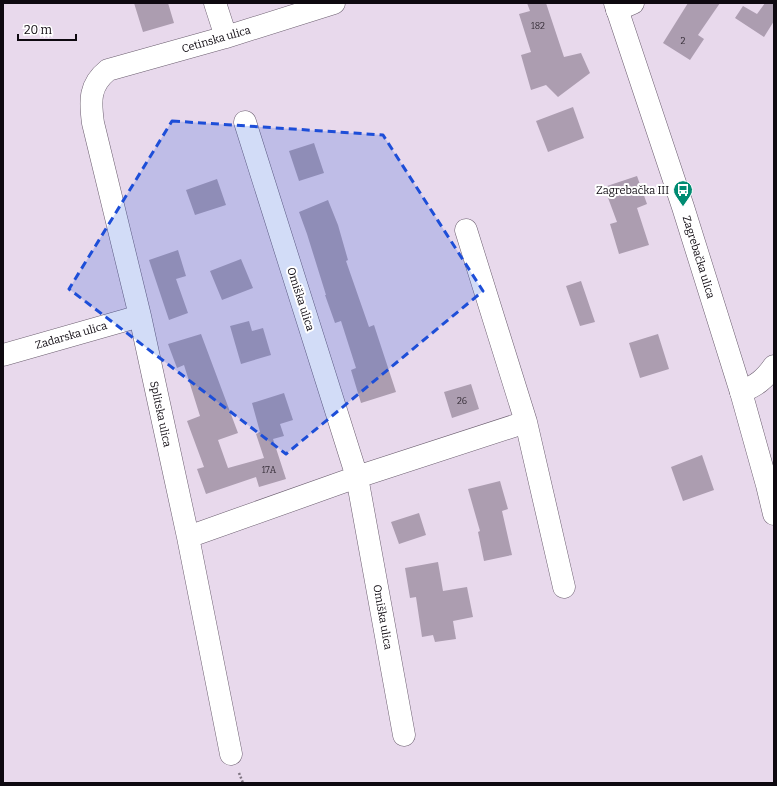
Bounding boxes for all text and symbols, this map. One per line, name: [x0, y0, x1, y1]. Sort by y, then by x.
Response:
scale bar: [18, 16, 76, 42]
house number: 182: [531, 21, 545, 31]
text: 20 m: [24, 23, 53, 37]
street label: Cetinska ulica: [180, 23, 252, 56]
house number: 2: [681, 36, 686, 46]
bus stop icon: Zagrebačka III: [672, 179, 694, 207]
place label: Zagrebačka III: [596, 184, 669, 197]
street label: Zagrebačka ulica: [680, 214, 717, 300]
street label: Omiška ulica: [284, 266, 317, 333]
street label: Zadarska ulica: [34, 319, 109, 352]
street label: Splitska ulica: [147, 380, 174, 448]
house number: 26: [457, 396, 467, 406]
house number: 17A: [262, 465, 277, 475]
street label: Omiška ulica: [370, 583, 395, 651]

